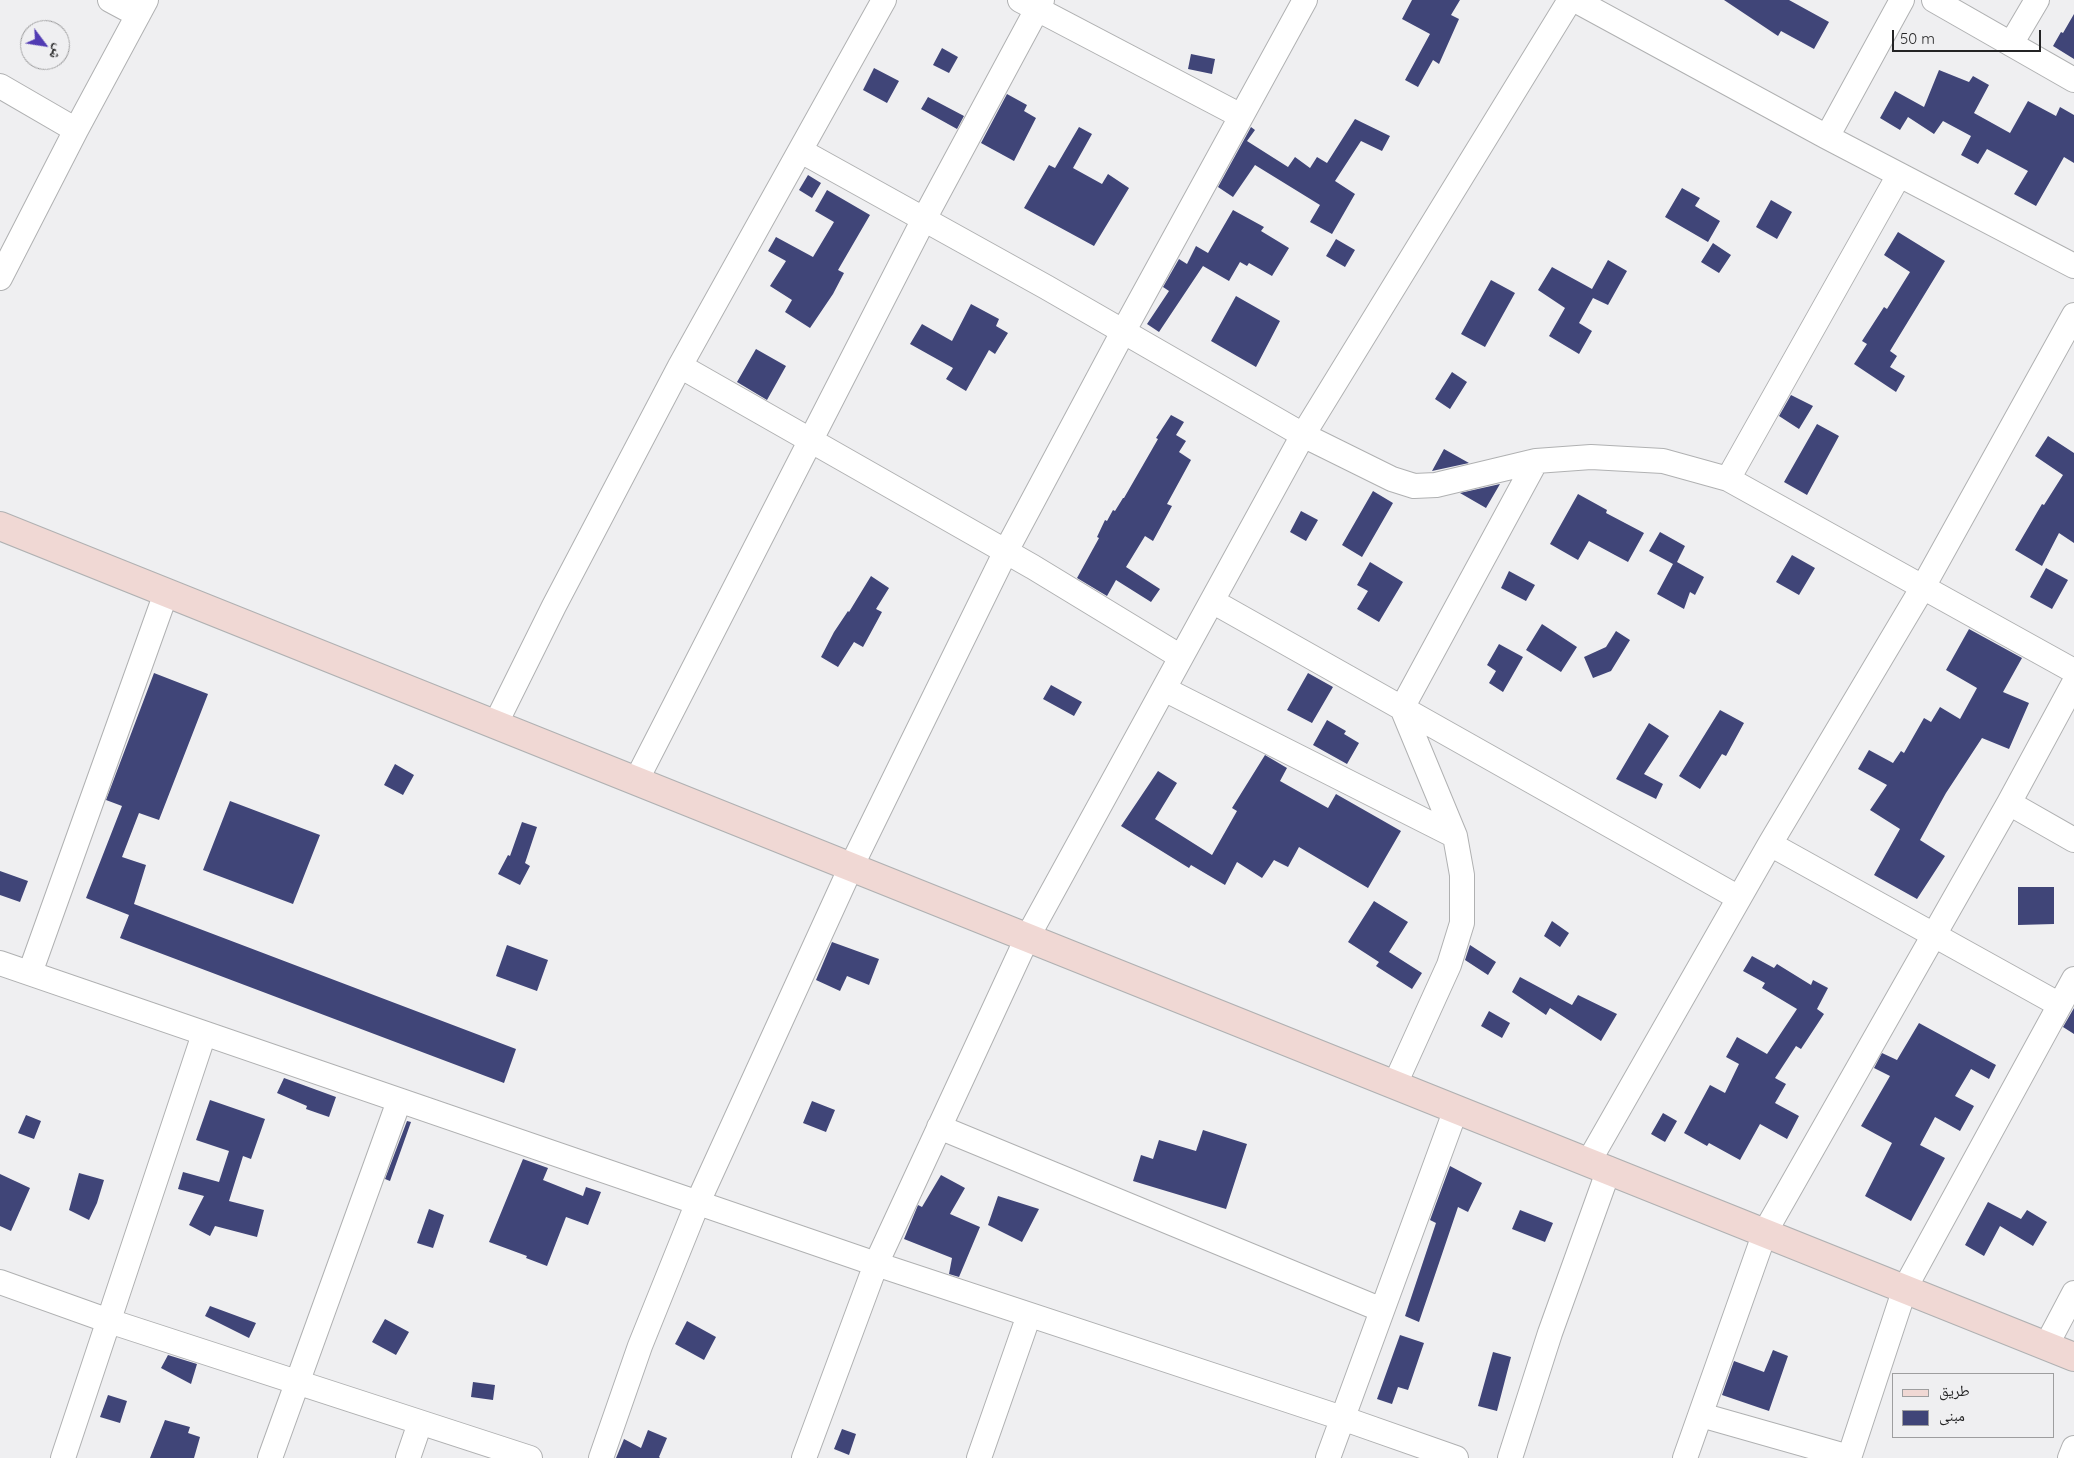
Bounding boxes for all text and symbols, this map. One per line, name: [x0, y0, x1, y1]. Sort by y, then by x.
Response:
north arrow: [20, 20, 70, 70]
scale bar: [1894, 20, 2043, 52]
text: 50 m: [1900, 29, 1935, 48]
text: ش: [45, 41, 69, 63]
legend: [1892, 1373, 2054, 1438]
text: طريق: [1939, 1381, 1970, 1400]
text: مبنى: [1939, 1406, 1965, 1425]

